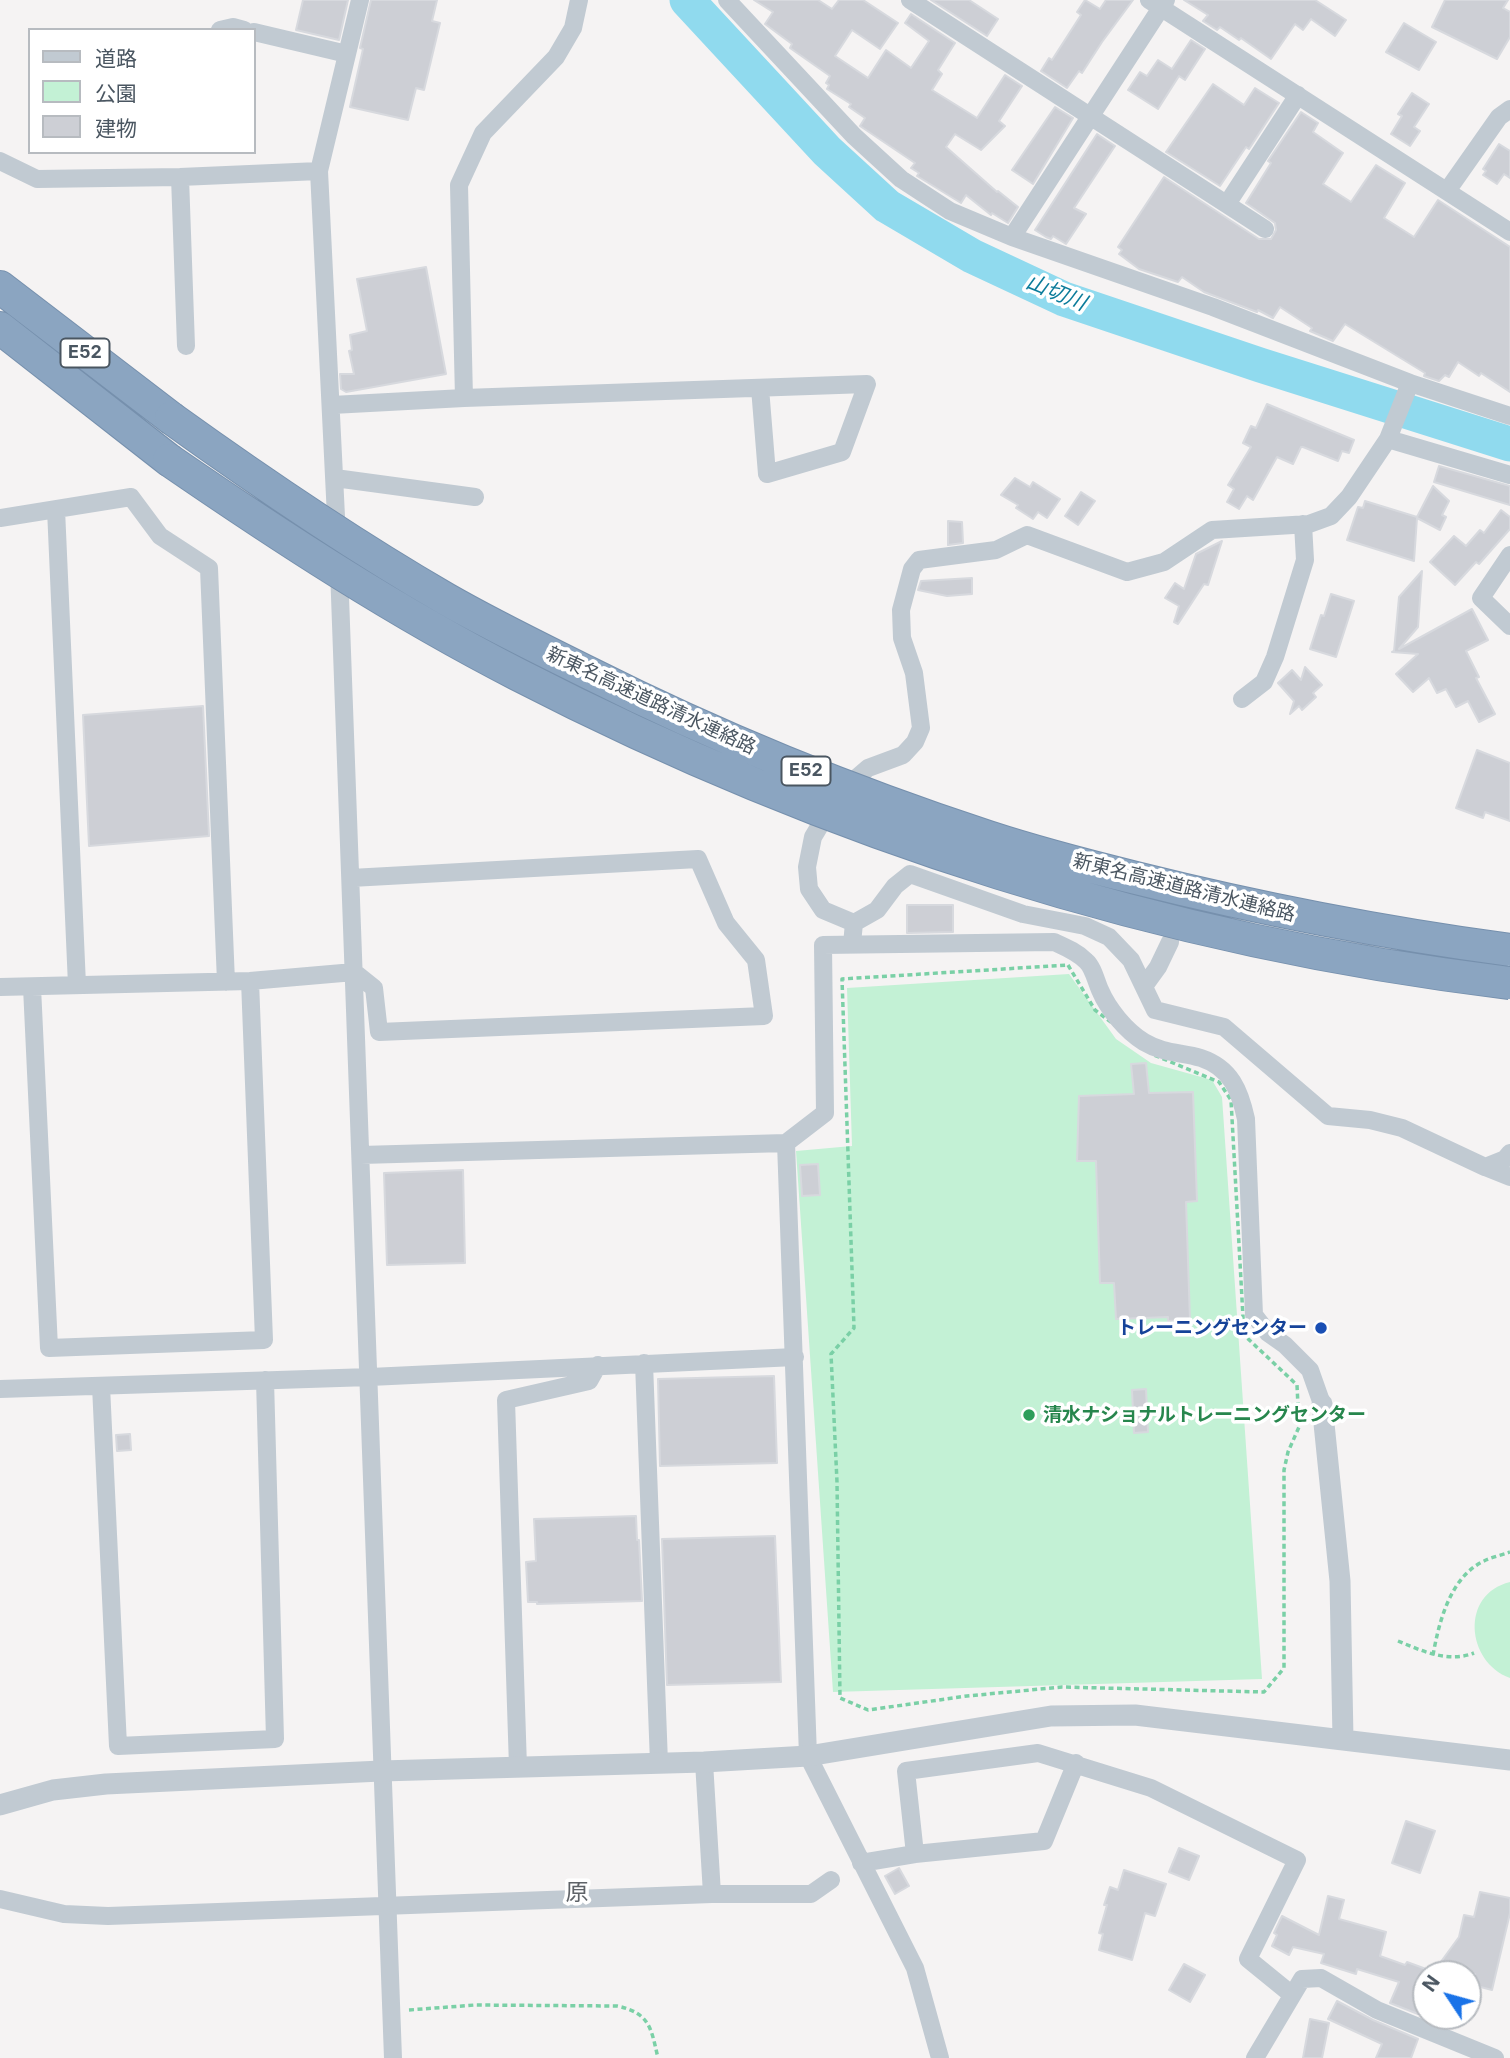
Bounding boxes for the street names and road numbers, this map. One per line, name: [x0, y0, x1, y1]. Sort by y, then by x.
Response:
road number: E52: [60, 338, 110, 368]
street label: 新東名高速道路清水連絡路: [543, 642, 759, 760]
road number: E52: [782, 756, 830, 786]
street label: 新東名高速道路清水連絡路: [1071, 849, 1297, 927]

